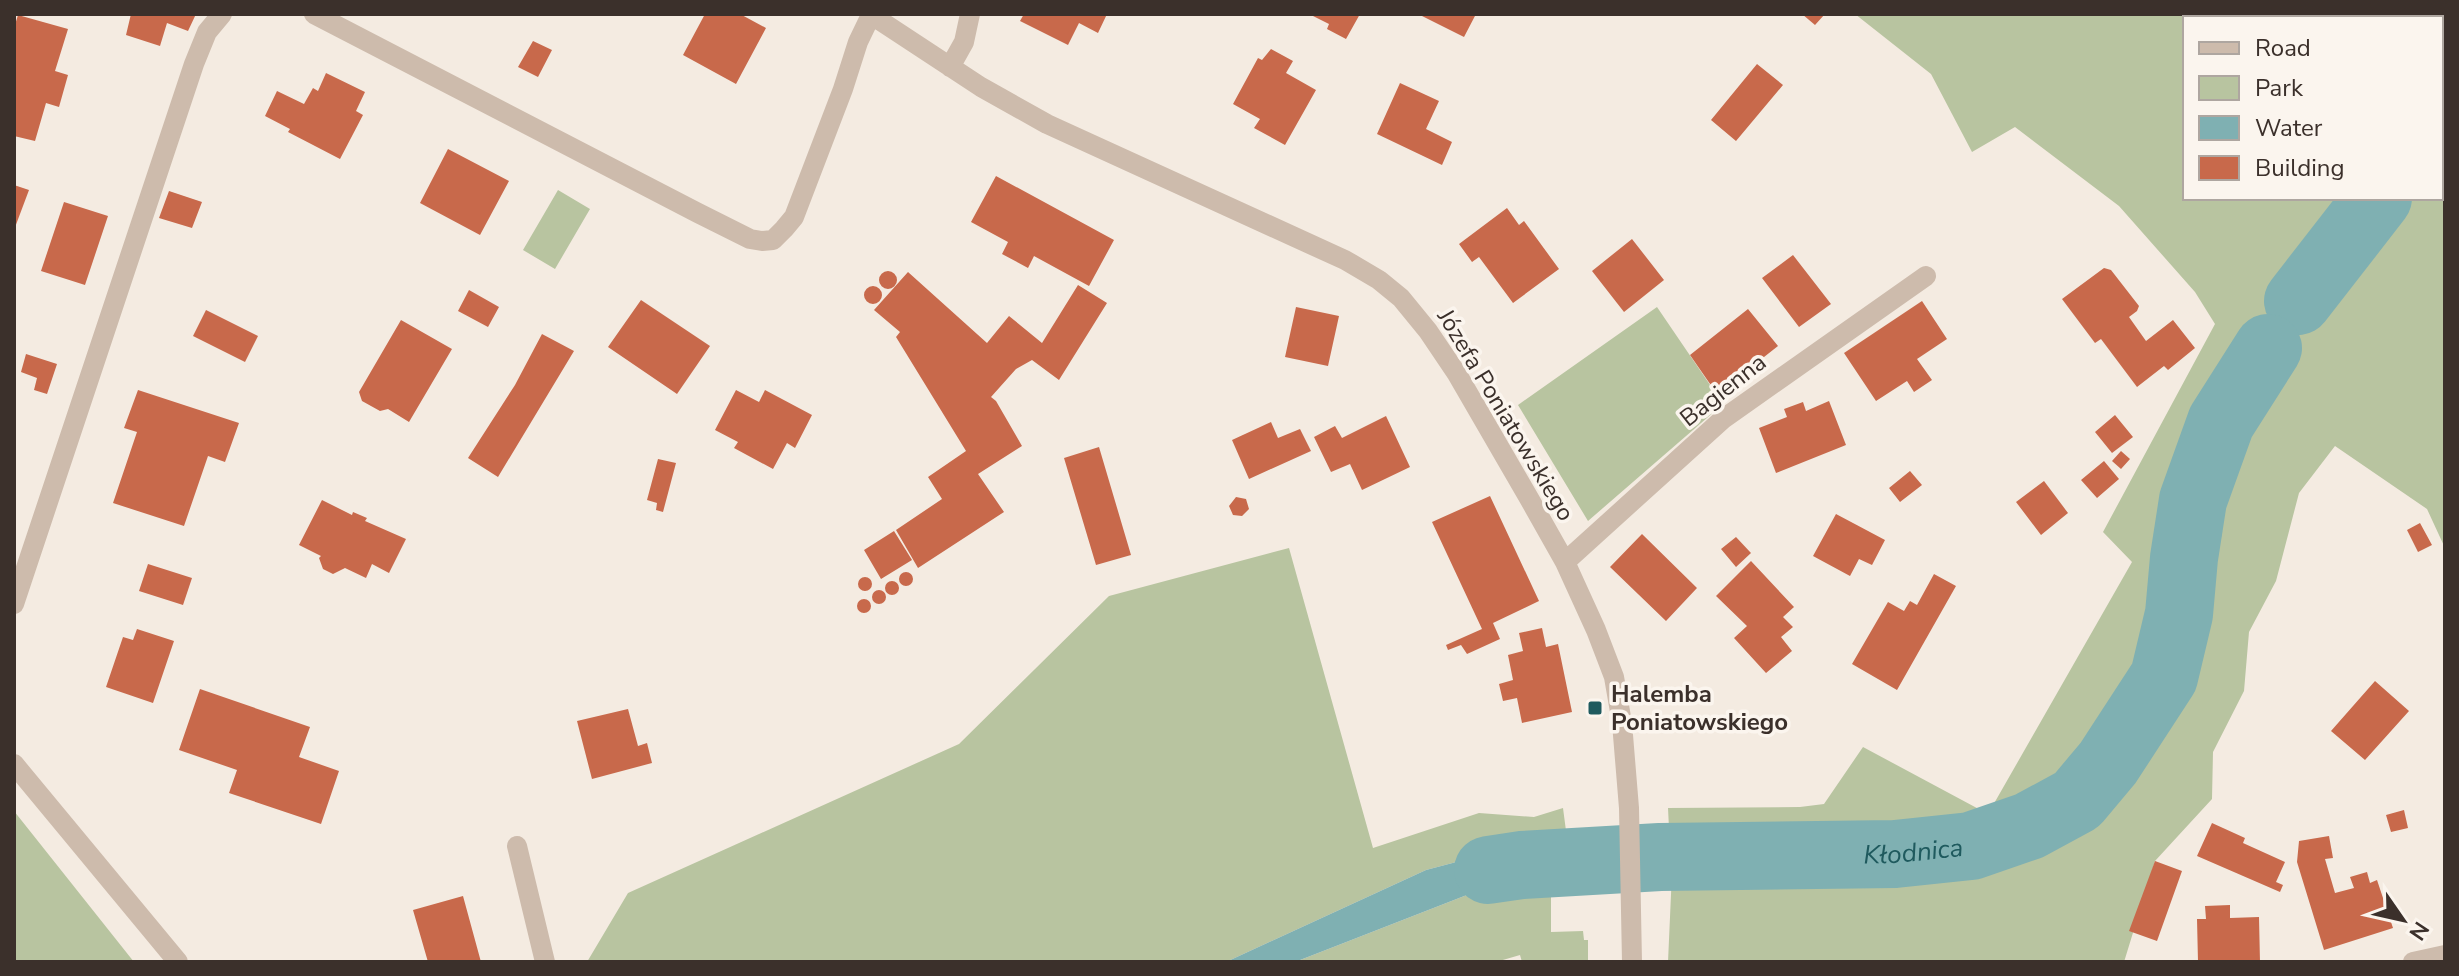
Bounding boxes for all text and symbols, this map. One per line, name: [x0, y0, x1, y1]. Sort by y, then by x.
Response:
legend: [2183, 16, 2443, 200]
text: Road: [2255, 32, 2311, 64]
text: Park: [2255, 72, 2304, 104]
text: Water: [2255, 112, 2323, 144]
text: Building: [2255, 152, 2345, 184]
street label: Józefa Poniatowskiego: [1429, 302, 1582, 527]
street label: Bagienna: [1673, 346, 1773, 434]
place label: Halemba Poniatowskiego: [1611, 678, 1788, 738]
marker: Halemba Poniatowskiego: [1586, 699, 1604, 717]
water label: Kłodnica: [1863, 829, 1965, 872]
north arrow: [2363, 880, 2443, 960]
text: N: [2402, 915, 2436, 946]

